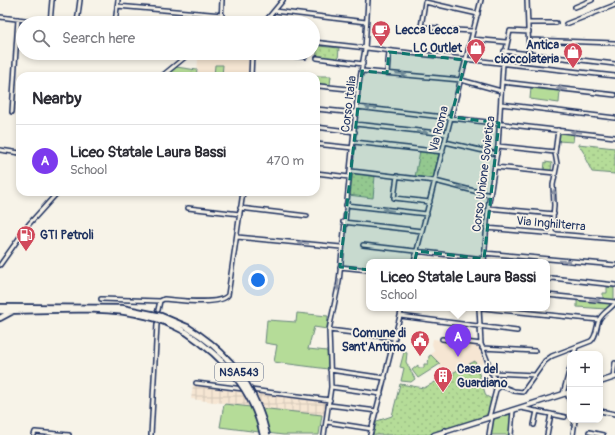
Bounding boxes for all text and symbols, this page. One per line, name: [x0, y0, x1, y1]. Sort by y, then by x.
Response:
search box: [16, 16, 320, 60]
cafe icon: Lecca Lecca: [370, 19, 392, 47]
place label: Lecca Lecca: [395, 23, 459, 38]
icon: search: [30, 27, 52, 49]
text: Search here: [62, 29, 135, 48]
shop icon: LC Outlet: [465, 37, 487, 65]
place label: Antica cioccolateria: [494, 38, 559, 67]
place label: LC Outlet: [413, 41, 463, 56]
shop icon: Antica cioccolateria: [562, 41, 584, 69]
one-way arrow: [395, 71, 407, 78]
street label: Corso Italia: [338, 74, 360, 133]
one-way arrow: [556, 86, 568, 92]
text: Nearby: [32, 88, 81, 109]
street label: Via Roma: [426, 104, 452, 154]
one-way arrow: [365, 105, 377, 112]
street label: Corso Unione Sovietica: [469, 115, 499, 233]
one-way arrow: [416, 128, 428, 135]
one-way arrow: [570, 129, 582, 135]
text: Liceo Statale Laura Bassi: [70, 143, 226, 162]
text: A: [41, 153, 49, 169]
text: 470 m: [266, 153, 304, 169]
text: School: [70, 162, 107, 178]
one-way arrow: [456, 185, 468, 191]
one-way arrow: [550, 189, 557, 201]
one-way arrow: [382, 207, 394, 213]
street label: Via Inghilterra: [516, 214, 587, 235]
fuel station icon: GTI Petroli: [15, 224, 37, 252]
place label: GTI Petroli: [40, 228, 93, 243]
one-way arrow: [297, 239, 309, 246]
one-way arrow: [559, 257, 571, 264]
popup: [366, 259, 550, 311]
text: Liceo Statale Laura Bassi: [380, 268, 536, 287]
your location: [248, 270, 268, 290]
one-way arrow: [335, 279, 341, 291]
text: School: [380, 287, 417, 303]
one-way arrow: [589, 297, 601, 303]
pin: A: [445, 324, 471, 357]
place label: Comune di Sant'Antimo: [342, 326, 407, 355]
public building icon: Comune di Sant'Antimo: [409, 329, 431, 357]
map controls: [567, 351, 603, 423]
button: +: [567, 351, 603, 387]
place label: Casa del Guardiano: [457, 362, 508, 391]
road number: NSA543: [215, 363, 263, 381]
building icon: Casa del Guardiano: [432, 365, 454, 393]
button: −: [567, 387, 603, 423]

